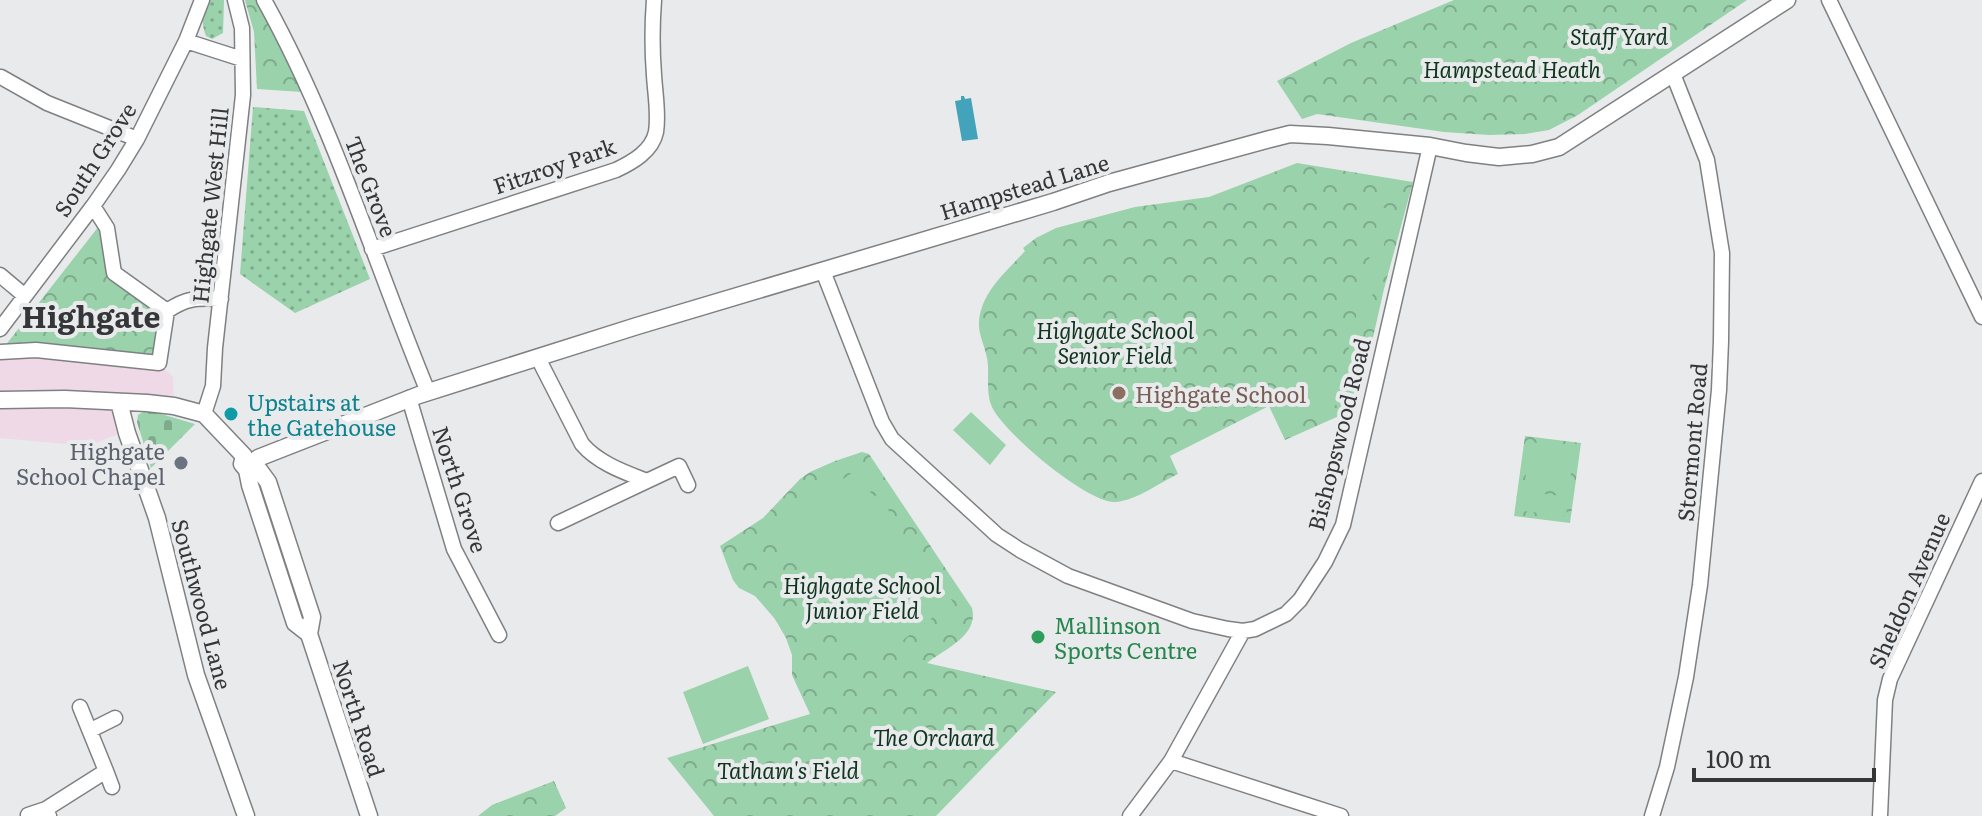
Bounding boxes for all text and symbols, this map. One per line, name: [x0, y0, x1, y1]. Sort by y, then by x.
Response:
park label: Staff Yard: [1570, 19, 1668, 52]
park label: Hampstead Heath: [1423, 52, 1601, 85]
street label: South Grove: [45, 95, 143, 223]
street label: Highgate West Hill: [182, 105, 236, 305]
street label: Fitzroy Park: [488, 128, 620, 201]
street label: The Grove: [338, 131, 406, 241]
street label: Hampstead Lane: [935, 145, 1113, 227]
district label: Highgate: [21, 293, 161, 337]
park label: Highgate School Senior Field: [1036, 313, 1195, 371]
street label: Bishopswood Road: [1298, 334, 1378, 534]
street label: Stormont Road: [1668, 361, 1714, 523]
place label: Highgate School: [1135, 377, 1307, 410]
marker: Highgate School: [1110, 384, 1128, 402]
place label: Upstairs at the Gatehouse: [247, 385, 396, 443]
marker: Upstairs at the Gatehouse: [222, 405, 240, 423]
street label: North Grove: [425, 421, 497, 557]
place label: Highgate School Chapel: [16, 434, 165, 492]
marker: Highgate School Chapel: [172, 454, 190, 472]
street label: Sheldon Avenue: [1859, 507, 1957, 673]
street label: Southwood Lane: [164, 515, 242, 693]
park label: Highgate School Junior Field: [783, 568, 942, 626]
place label: Mallinson Sports Centre: [1054, 608, 1197, 666]
marker: Mallinson Sports Centre: [1029, 628, 1047, 646]
street label: North Road: [326, 655, 394, 781]
park label: The Orchard: [873, 720, 995, 753]
scale bar: [1694, 732, 1874, 782]
text: 100 m: [1706, 740, 1772, 775]
park label: Tatham's Field: [717, 753, 859, 786]

